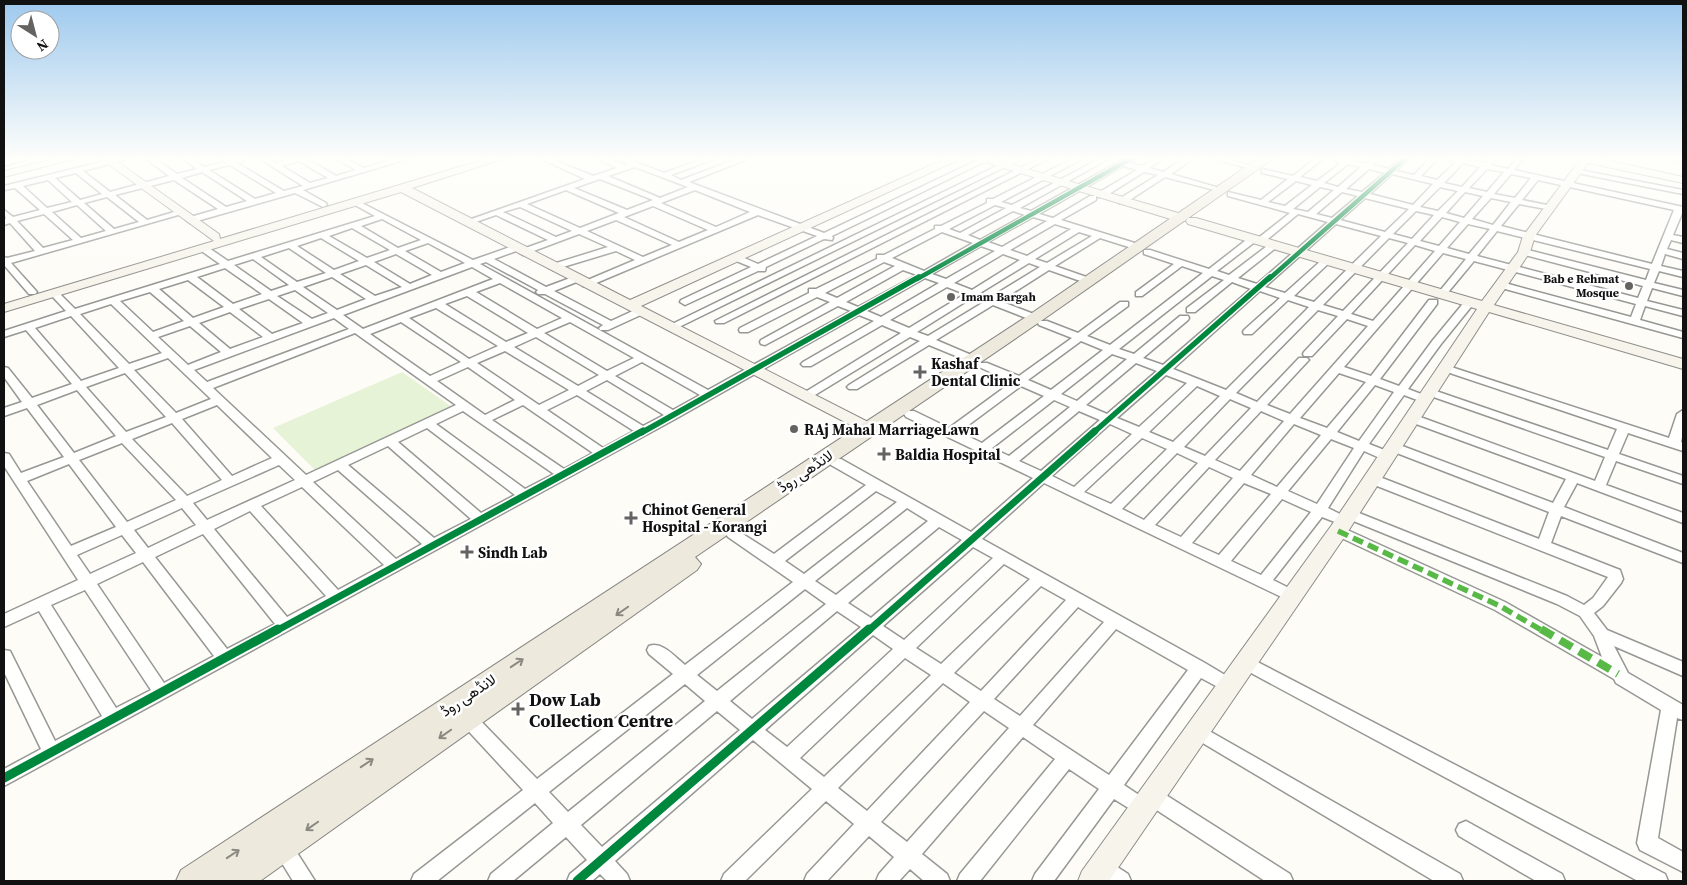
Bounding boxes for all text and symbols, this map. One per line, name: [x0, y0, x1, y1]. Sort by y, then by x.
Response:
north arrow: [10, 10, 60, 60]
text: N: [33, 34, 53, 57]
place label: Bab e Rehmat Mosque: [1543, 271, 1620, 301]
marker: Bab e Rehmat Mosque: [1623, 280, 1635, 292]
place label: Imam Bargah: [961, 289, 1036, 305]
marker: Imam Bargah: [945, 291, 957, 303]
place label: Kashaf Dental Clinic: [931, 353, 1021, 391]
marker: Kashaf Dental Clinic: [913, 365, 927, 379]
place label: RAj Mahal MarriageLawn: [804, 419, 979, 440]
marker: RAj Mahal MarriageLawn: [788, 423, 800, 435]
place label: Baldia Hospital: [895, 444, 1001, 465]
street label: لانڈھی روڈ: [773, 445, 837, 497]
marker: Baldia Hospital: [877, 447, 891, 461]
place label: Chinot General Hospital - Korangi: [642, 499, 767, 537]
marker: Chinot General Hospital - Korangi: [624, 511, 638, 525]
place label: Sindh Lab: [478, 542, 547, 563]
marker: Sindh Lab: [460, 545, 474, 559]
one-way arrow: [615, 606, 629, 616]
one-way arrow: [509, 658, 523, 668]
street label: لانڈھی روڈ: [436, 669, 500, 721]
place label: Dow Lab Collection Centre: [529, 687, 673, 733]
marker: Dow Lab Collection Centre: [511, 702, 525, 716]
one-way arrow: [439, 729, 453, 739]
one-way arrow: [360, 758, 374, 768]
one-way arrow: [305, 821, 319, 831]
one-way arrow: [225, 849, 239, 859]

